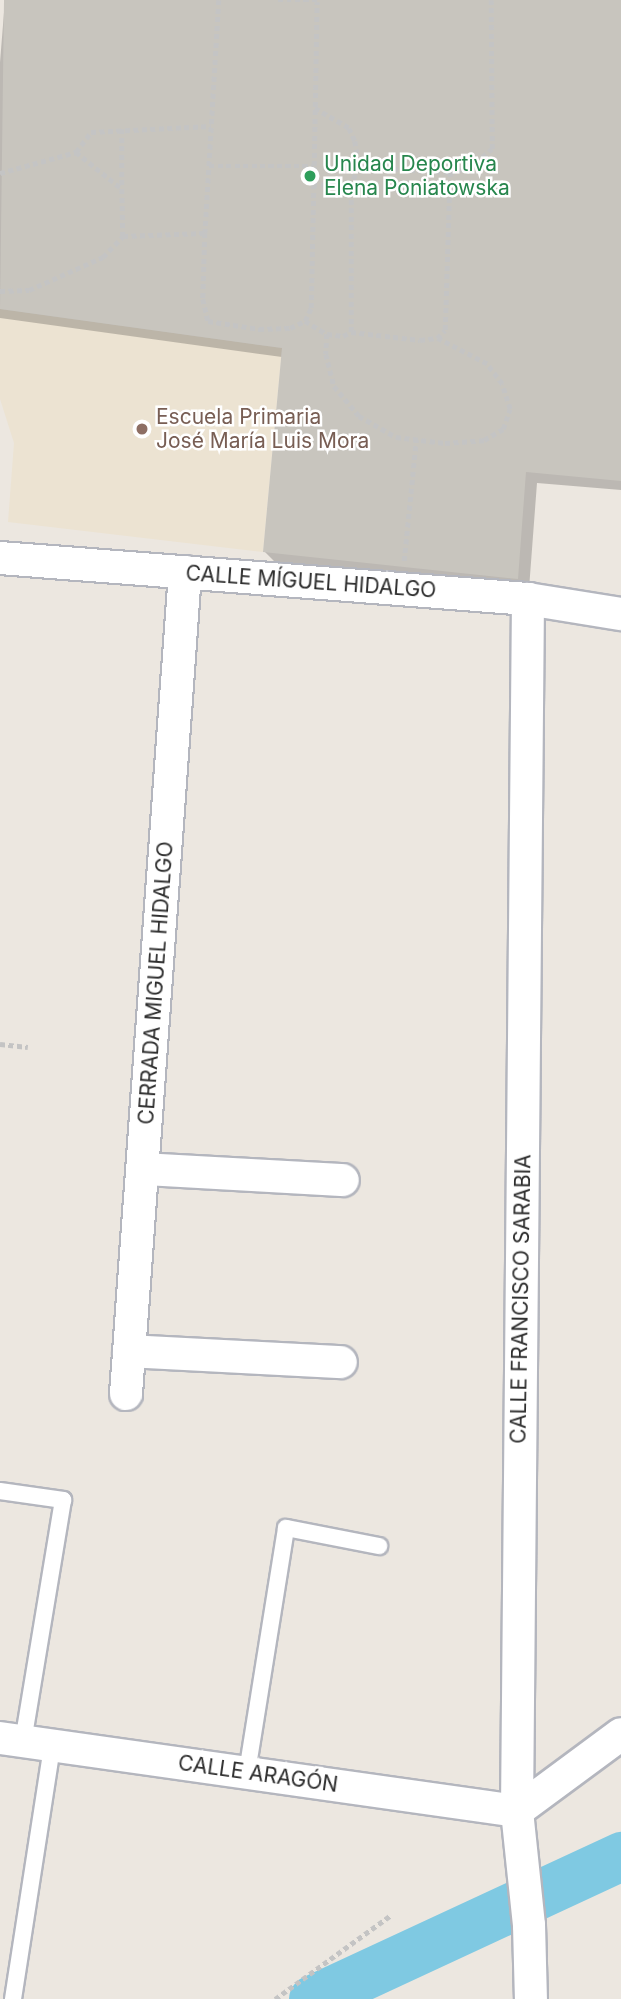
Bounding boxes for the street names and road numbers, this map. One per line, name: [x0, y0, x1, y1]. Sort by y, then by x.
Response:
street label: CALLE MÍGUEL HIDALGO: [185, 561, 437, 603]
street label: CERRADA MIGUEL HIDALGO: [134, 841, 178, 1125]
street label: CALLE FRANCISCO SARABIA: [506, 1154, 536, 1444]
street label: CALLE ARAGÓN: [177, 1750, 339, 1798]

